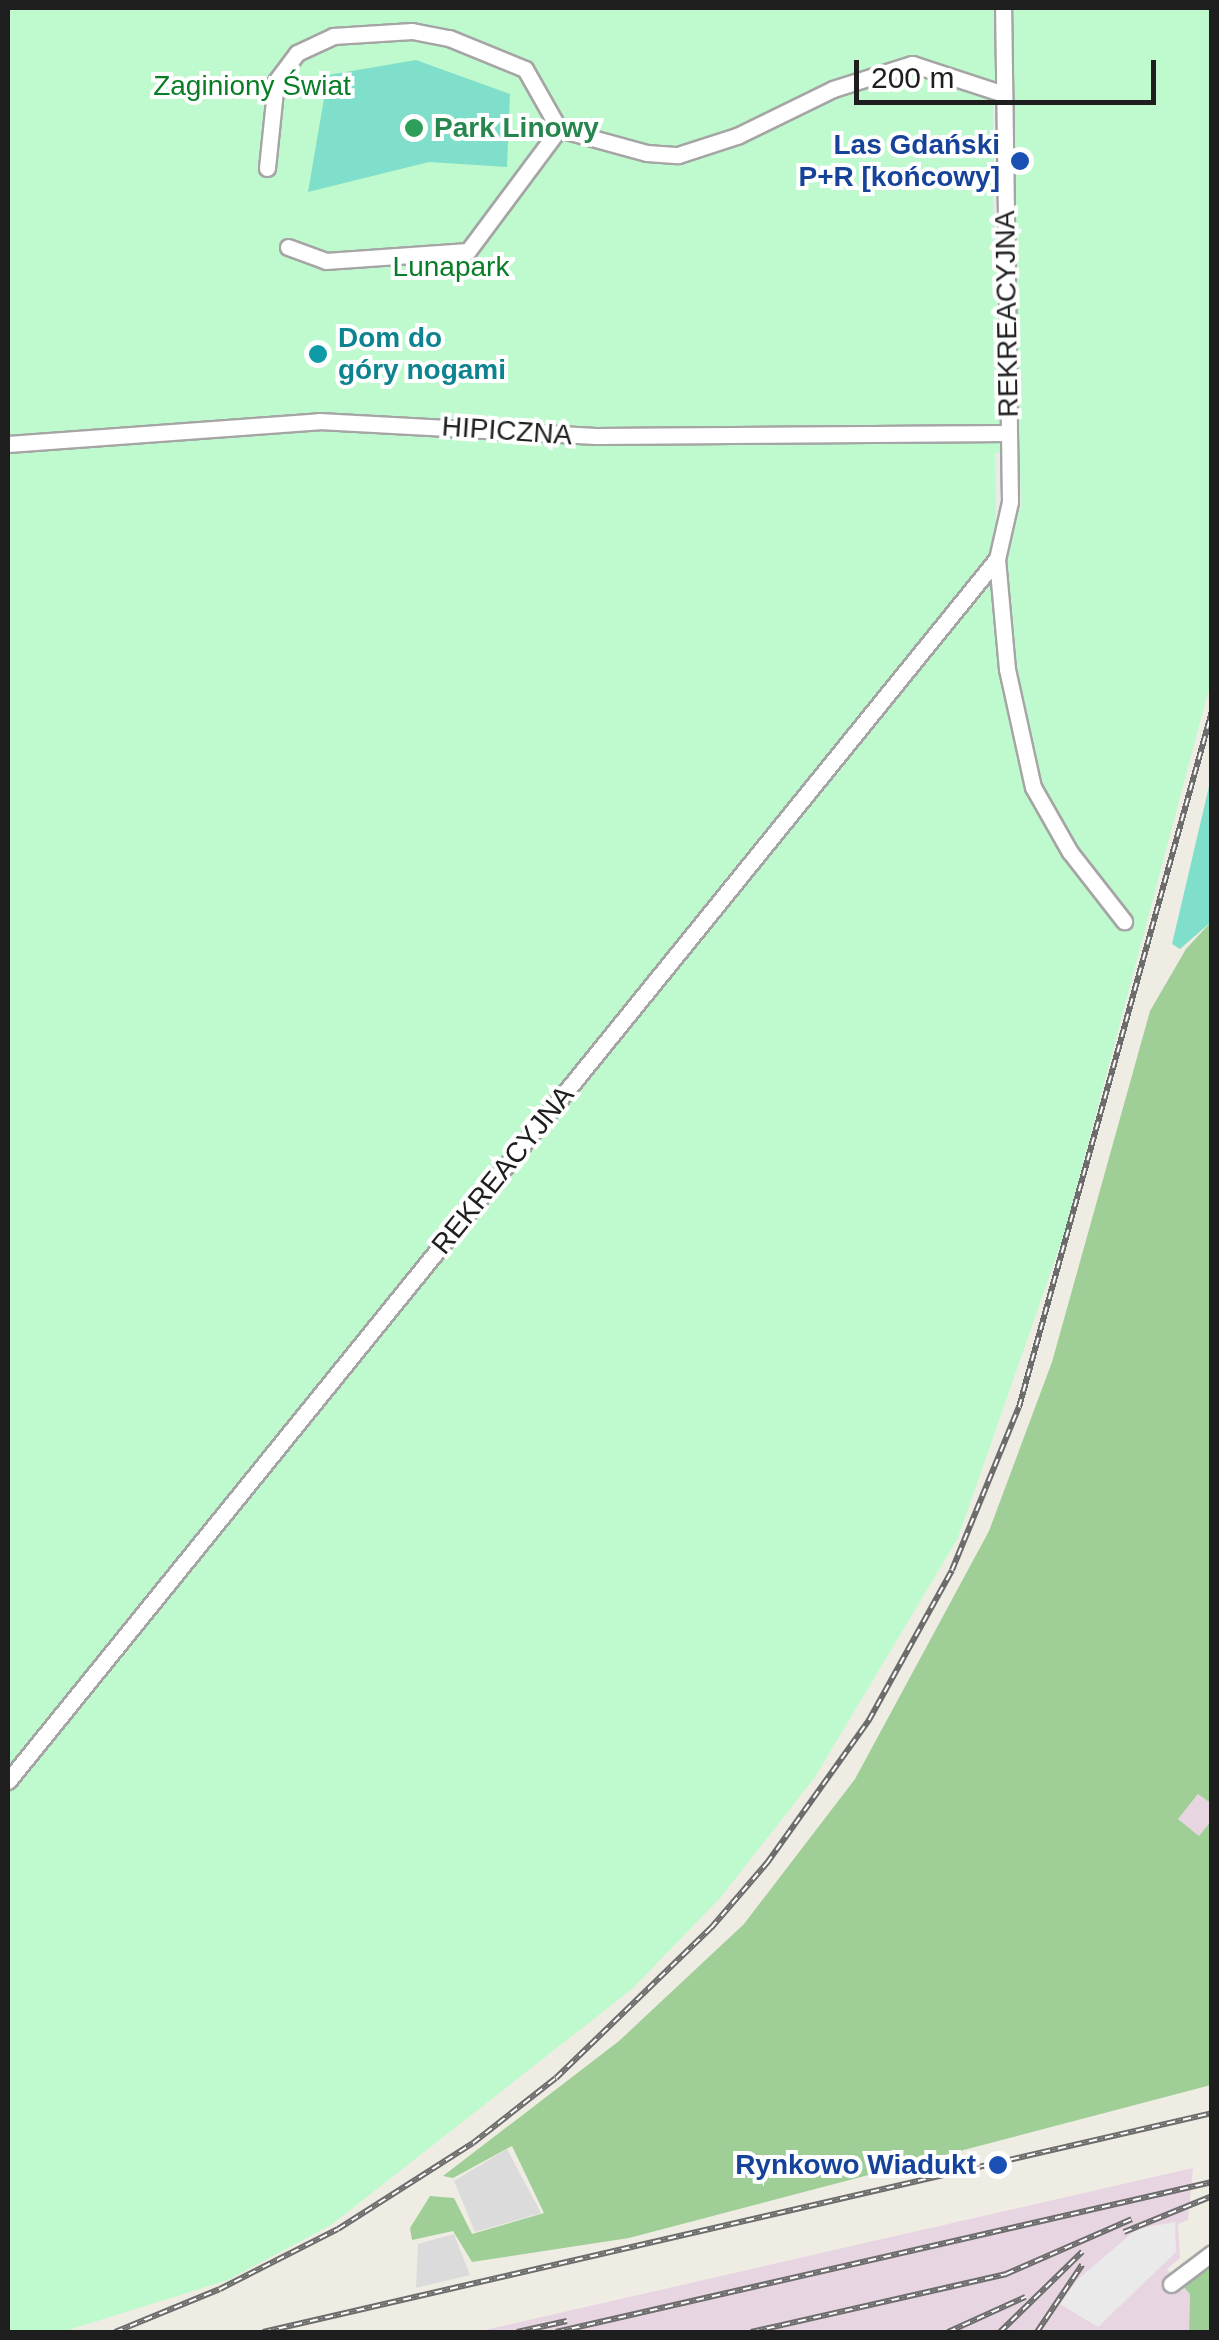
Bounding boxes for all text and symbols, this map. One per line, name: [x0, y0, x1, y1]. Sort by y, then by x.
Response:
scale bar: [859, 40, 1162, 102]
text: 200 m: [871, 61, 954, 94]
park label: Zaginiony Świat: [153, 69, 351, 103]
place label: Park Linowy: [434, 111, 599, 145]
marker: Park Linowy: [403, 117, 425, 139]
place label: Las Gdański P+R [końcowy]: [799, 128, 1000, 194]
marker: Las Gdański P+R [końcowy]: [1009, 150, 1031, 172]
street label: REKREACYJNA: [988, 210, 1026, 418]
park label: Lunapark: [393, 250, 509, 284]
place label: Dom do góry nogami: [338, 321, 506, 387]
marker: Dom do góry nogami: [307, 343, 329, 365]
street label: HIPICZNA: [441, 410, 573, 452]
street label: REKREACYJNA: [425, 1079, 581, 1261]
place label: Rynkowo Wiadukt: [735, 2148, 976, 2182]
marker: Rynkowo Wiadukt: [985, 2152, 1011, 2178]

